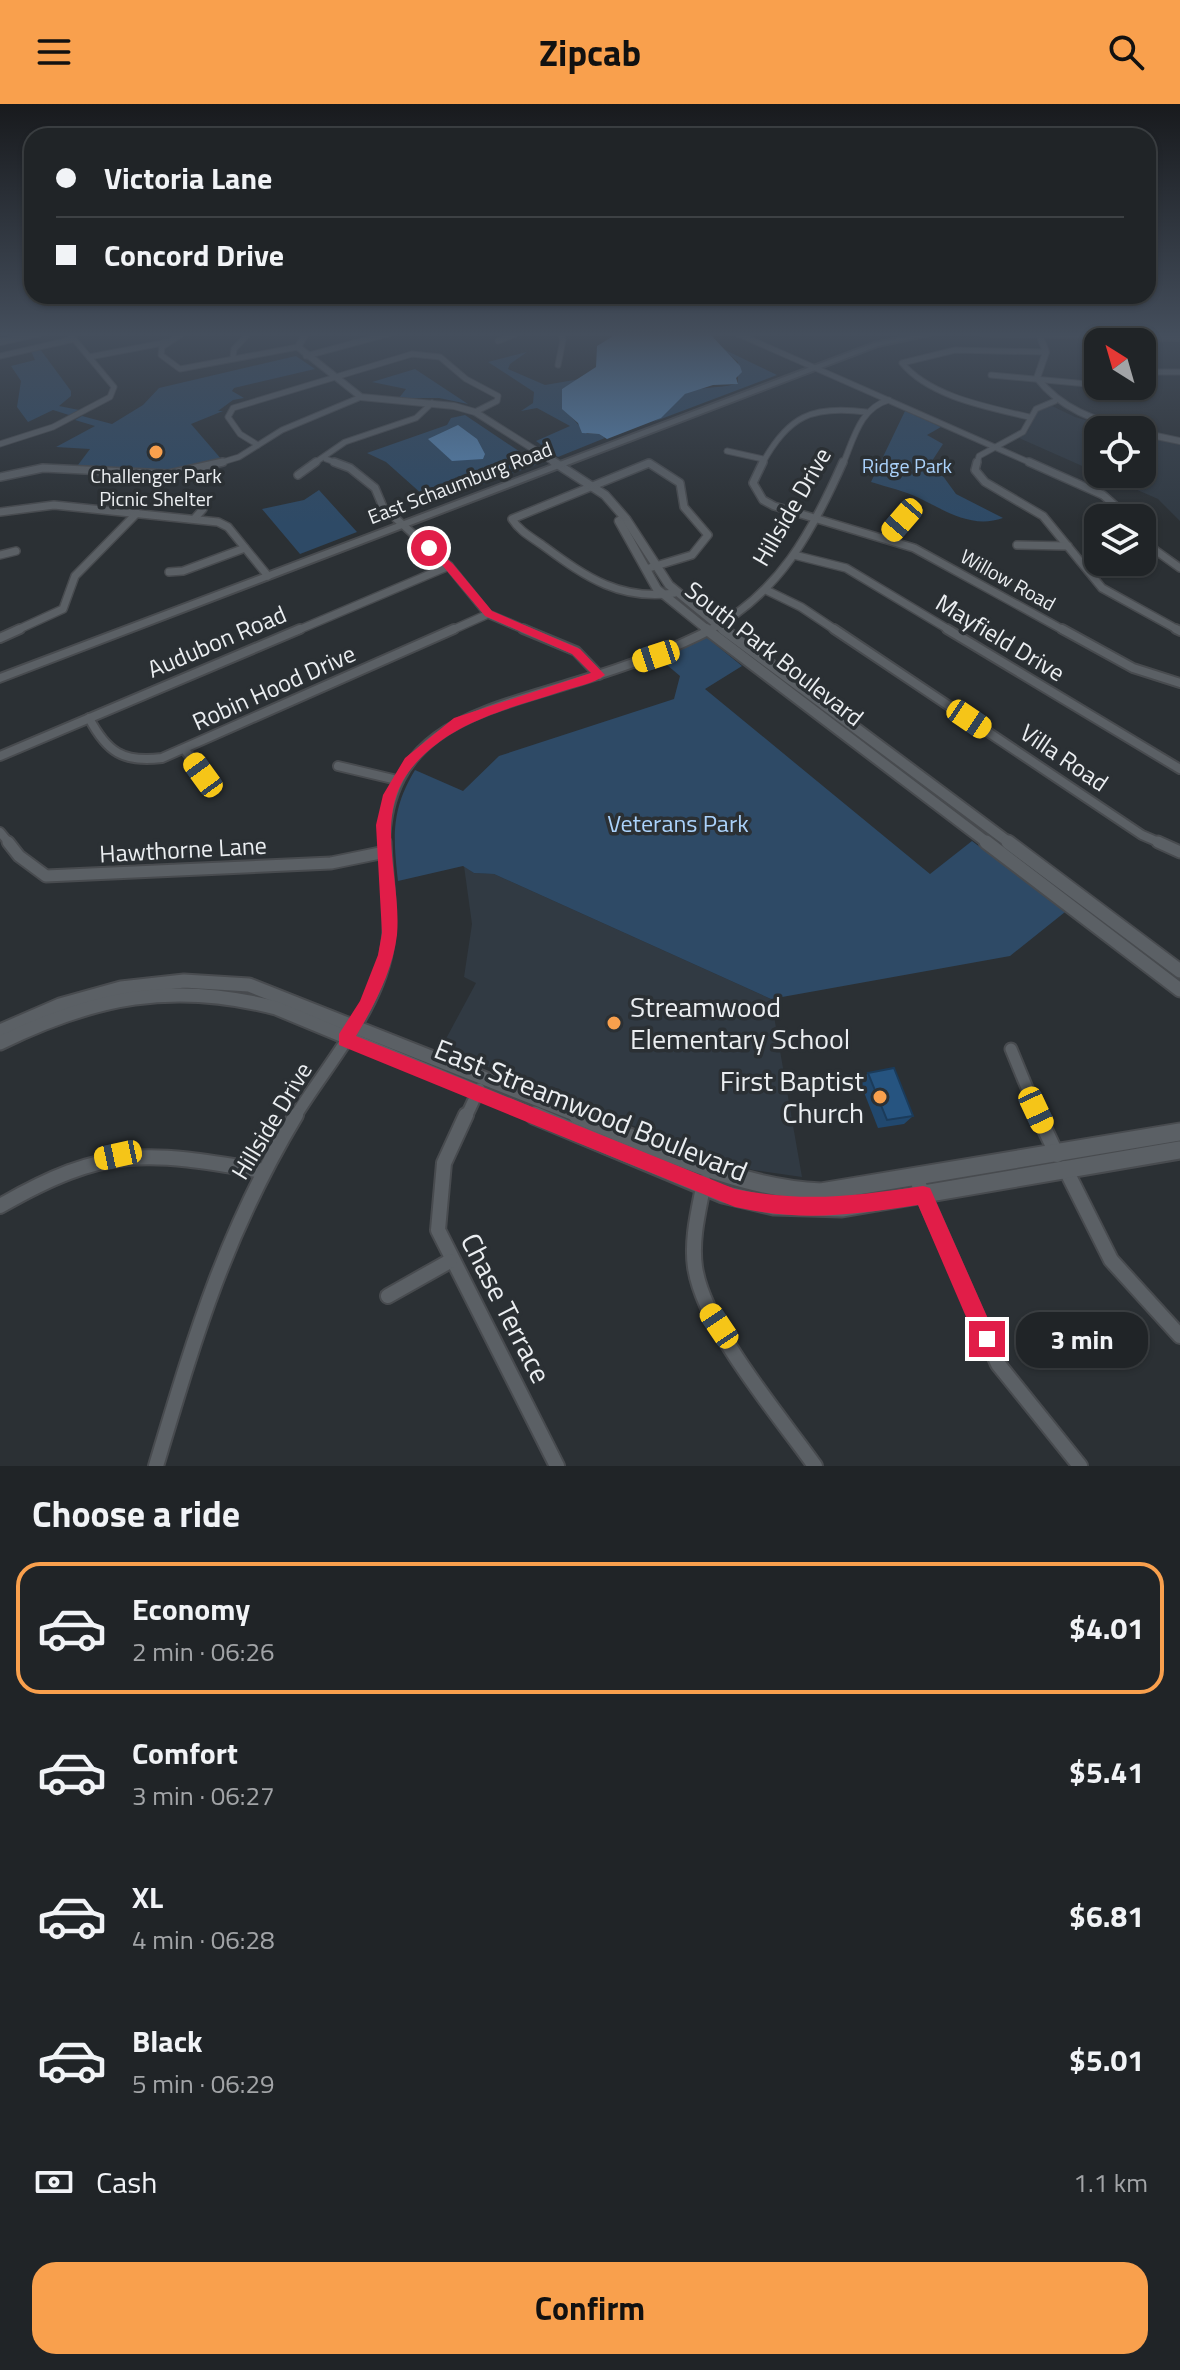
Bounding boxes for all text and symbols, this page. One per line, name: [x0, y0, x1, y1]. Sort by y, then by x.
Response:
text: Zipcab: [539, 25, 641, 80]
icon: menu: [32, 30, 76, 74]
icon: search: [1104, 30, 1148, 74]
text: Victoria Lane: [104, 155, 272, 201]
text: Concord Drive: [104, 232, 284, 278]
north arrow: [1084, 328, 1156, 400]
map controls: [1084, 328, 1156, 576]
button: locate: [1084, 416, 1156, 488]
street label: East Schaumburg Road: [363, 433, 557, 532]
street label: Hillside Drive: [743, 441, 840, 572]
marker: Challenger Park Picnic Shelter: [147, 443, 165, 461]
park label: Ridge Park: [862, 450, 953, 481]
place label: Challenger Park Picnic Shelter: [90, 460, 222, 514]
car: [877, 494, 927, 546]
button: layers: [1084, 504, 1156, 576]
route start: [411, 530, 447, 566]
street label: Willow Road: [955, 541, 1062, 619]
street label: South Park Boulevard: [678, 572, 872, 734]
street label: Mayfield Drive: [929, 584, 1072, 690]
street label: Audubon Road: [141, 596, 292, 687]
street label: Robin Hood Drive: [186, 635, 361, 739]
car: [629, 637, 683, 675]
car: [942, 696, 996, 742]
street label: Villa Road: [1013, 714, 1116, 800]
car: [179, 749, 227, 801]
park label: Veterans Park: [607, 805, 749, 841]
street label: Hawthorne Lane: [98, 827, 268, 871]
place label: Streamwood Elementary School: [630, 985, 850, 1060]
marker: Streamwood Elementary School: [605, 1014, 623, 1032]
street label: East Streamwood Boulevard: [428, 1027, 754, 1192]
street label: Hillside Drive: [222, 1055, 320, 1186]
place label: First Baptist Church: [720, 1059, 864, 1134]
car: [1015, 1083, 1057, 1137]
marker: First Baptist Church: [871, 1088, 889, 1106]
car: [92, 1138, 144, 1172]
street label: Chase Terrace: [450, 1225, 563, 1390]
car: [696, 1299, 742, 1353]
callout: 3 min: [1015, 1311, 1147, 1367]
text: 3 min: [1050, 1320, 1114, 1359]
route end: [969, 1321, 1005, 1357]
text: Choose a ride: [32, 1486, 240, 1541]
text: Economy: [132, 1586, 250, 1632]
icon: car: [36, 1592, 108, 1664]
text: $4.01: [1069, 1605, 1144, 1651]
text: 2 min · 06:26: [132, 1632, 275, 1671]
text: Comfort: [132, 1730, 238, 1776]
icon: car: [36, 1736, 108, 1808]
text: $5.41: [1069, 1749, 1144, 1795]
text: 3 min · 06:27: [132, 1776, 275, 1815]
text: XL: [132, 1874, 163, 1920]
icon: car: [36, 1880, 108, 1952]
text: $6.81: [1069, 1893, 1144, 1939]
text: 4 min · 06:28: [132, 1920, 275, 1959]
text: Black: [132, 2018, 203, 2064]
icon: car: [36, 2024, 108, 2096]
text: $5.01: [1069, 2037, 1144, 2083]
text: 5 min · 06:29: [132, 2064, 275, 2103]
text: Cash: [96, 2159, 157, 2205]
icon: cash: [32, 2160, 76, 2204]
text: 1.1 km: [1073, 2163, 1148, 2202]
button: Confirm: [32, 2262, 1148, 2354]

